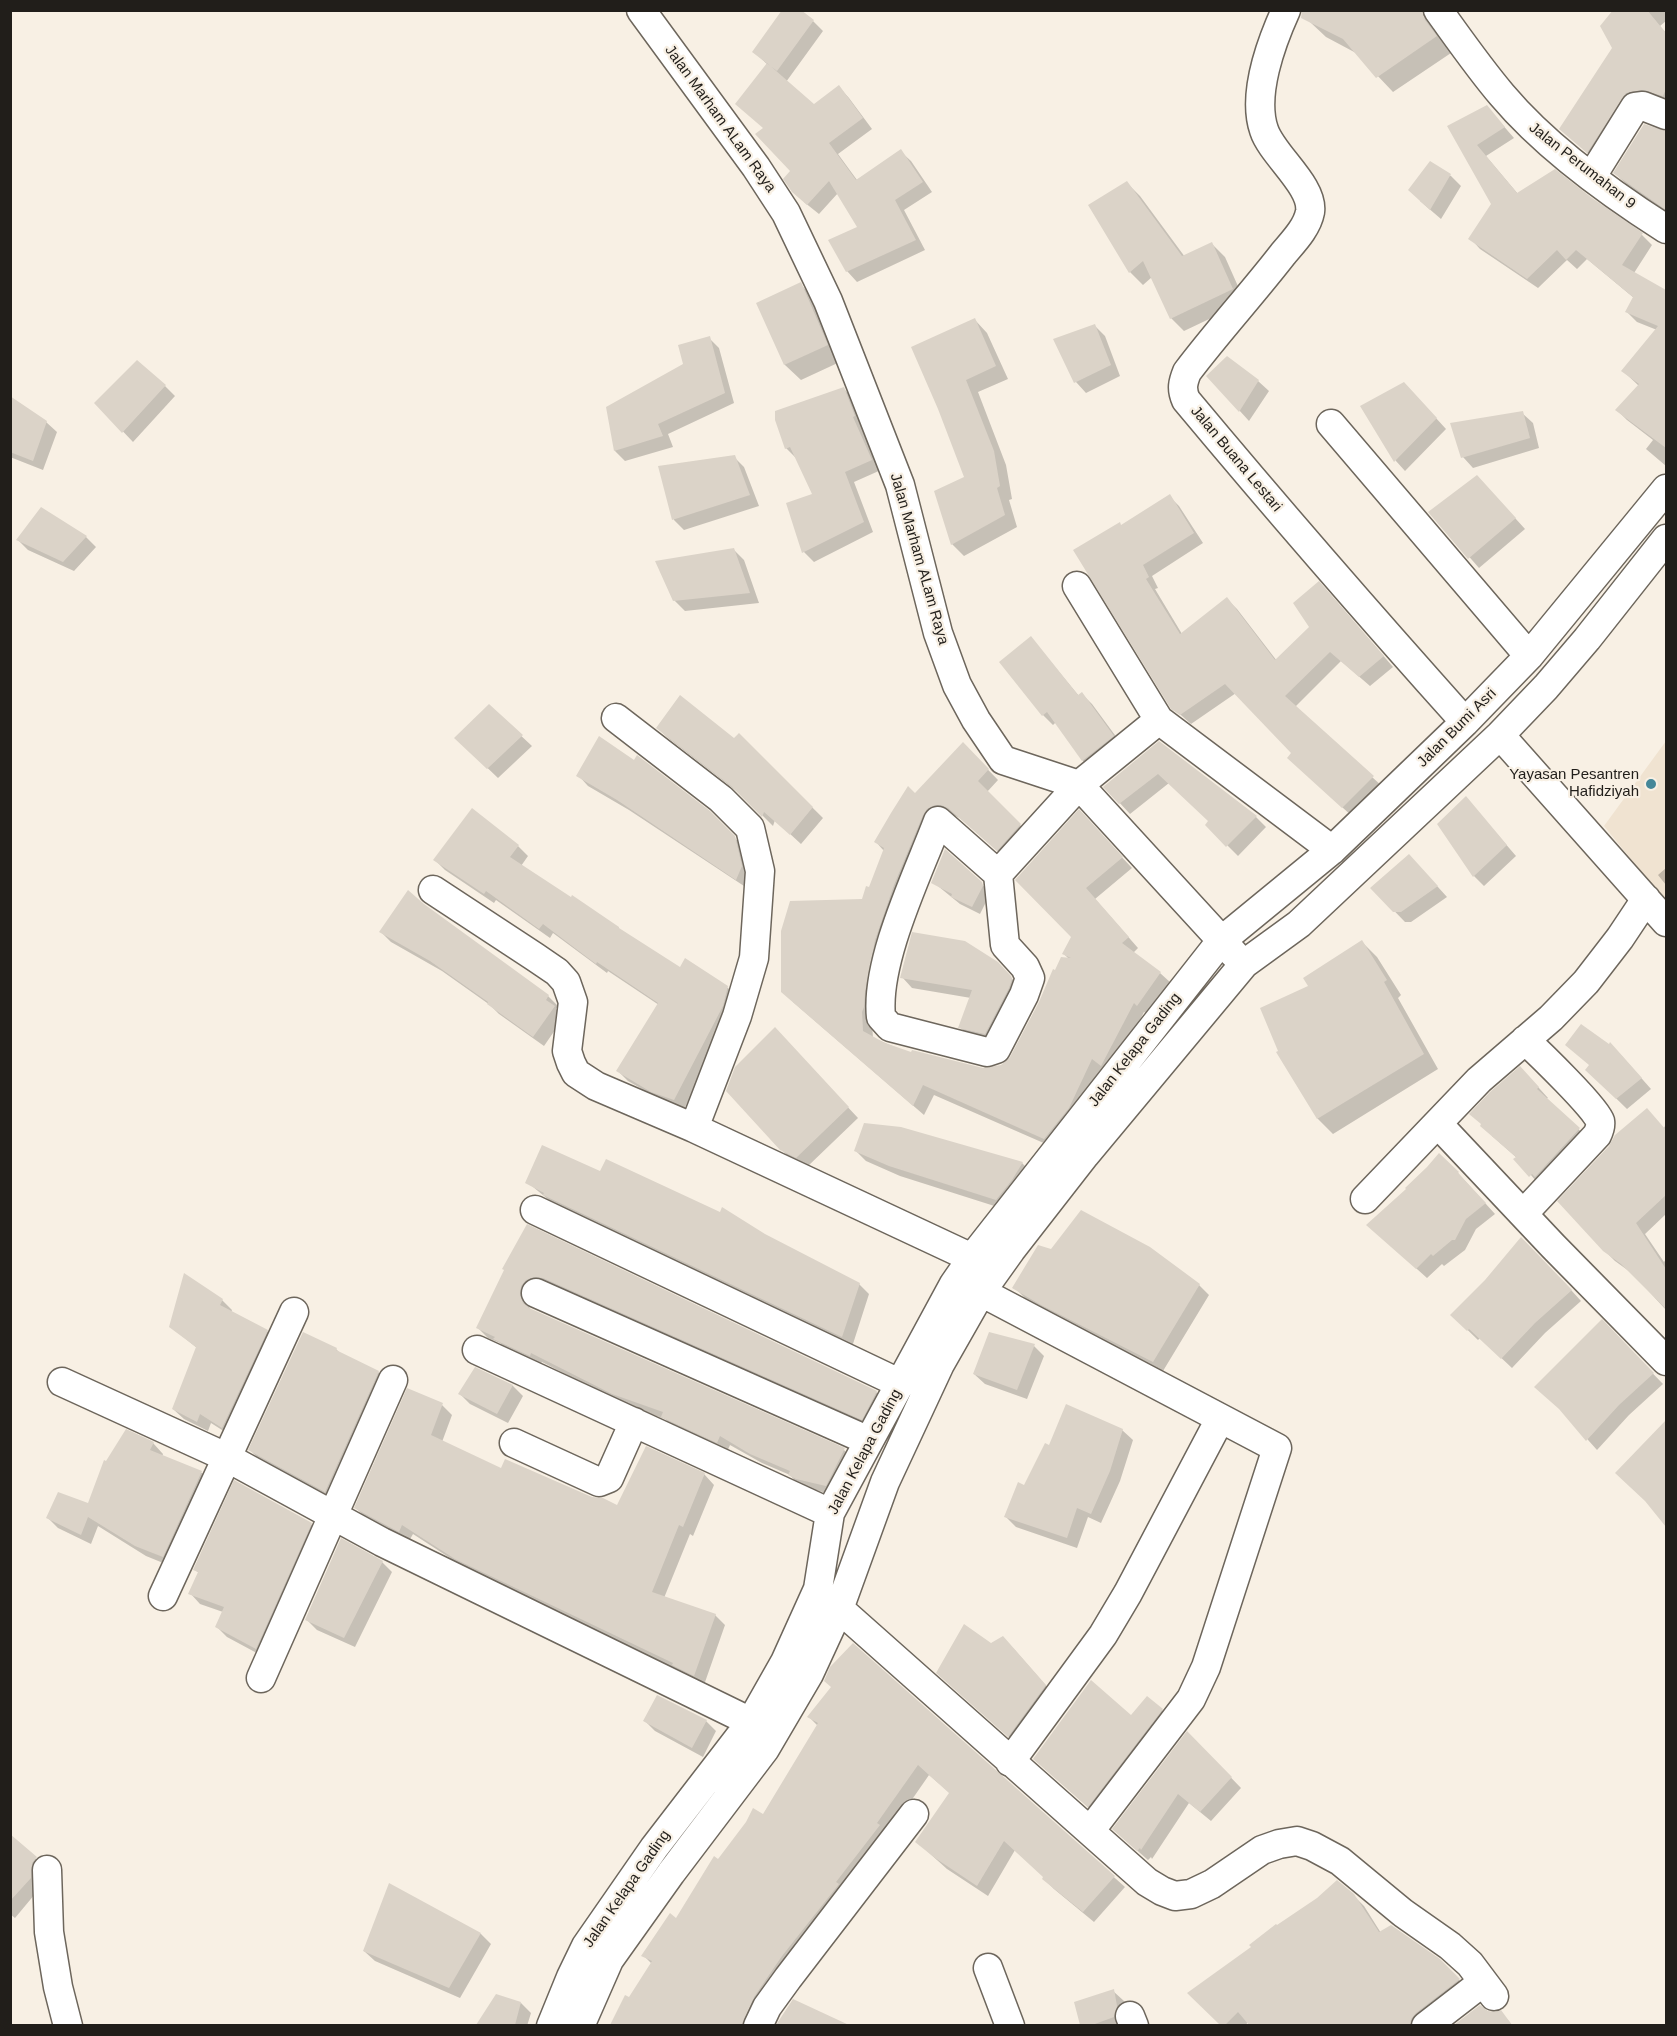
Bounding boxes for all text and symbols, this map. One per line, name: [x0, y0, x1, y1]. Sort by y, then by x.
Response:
street label: Jalan Marham ALam Raya: [661, 42, 779, 196]
street label: Jalan Perumahan 9: [1525, 119, 1639, 213]
street label: Jalan Buana Lestari: [1186, 402, 1286, 516]
street label: Jalan Marham ALam Raya: [886, 471, 952, 647]
street label: Jalan Bumi Asri: [1414, 685, 1500, 771]
place label: Yayasan Pesantren Hafidziyah: [1509, 766, 1639, 801]
marker: Yayasan Pesantren Hafidziyah: [1644, 777, 1658, 791]
street label: Jalan Kelapa Gading: [1085, 990, 1185, 1110]
street label: Jalan Kelapa Gading: [824, 1386, 906, 1518]
street label: Jalan Kelapa Gading: [580, 1827, 674, 1951]

